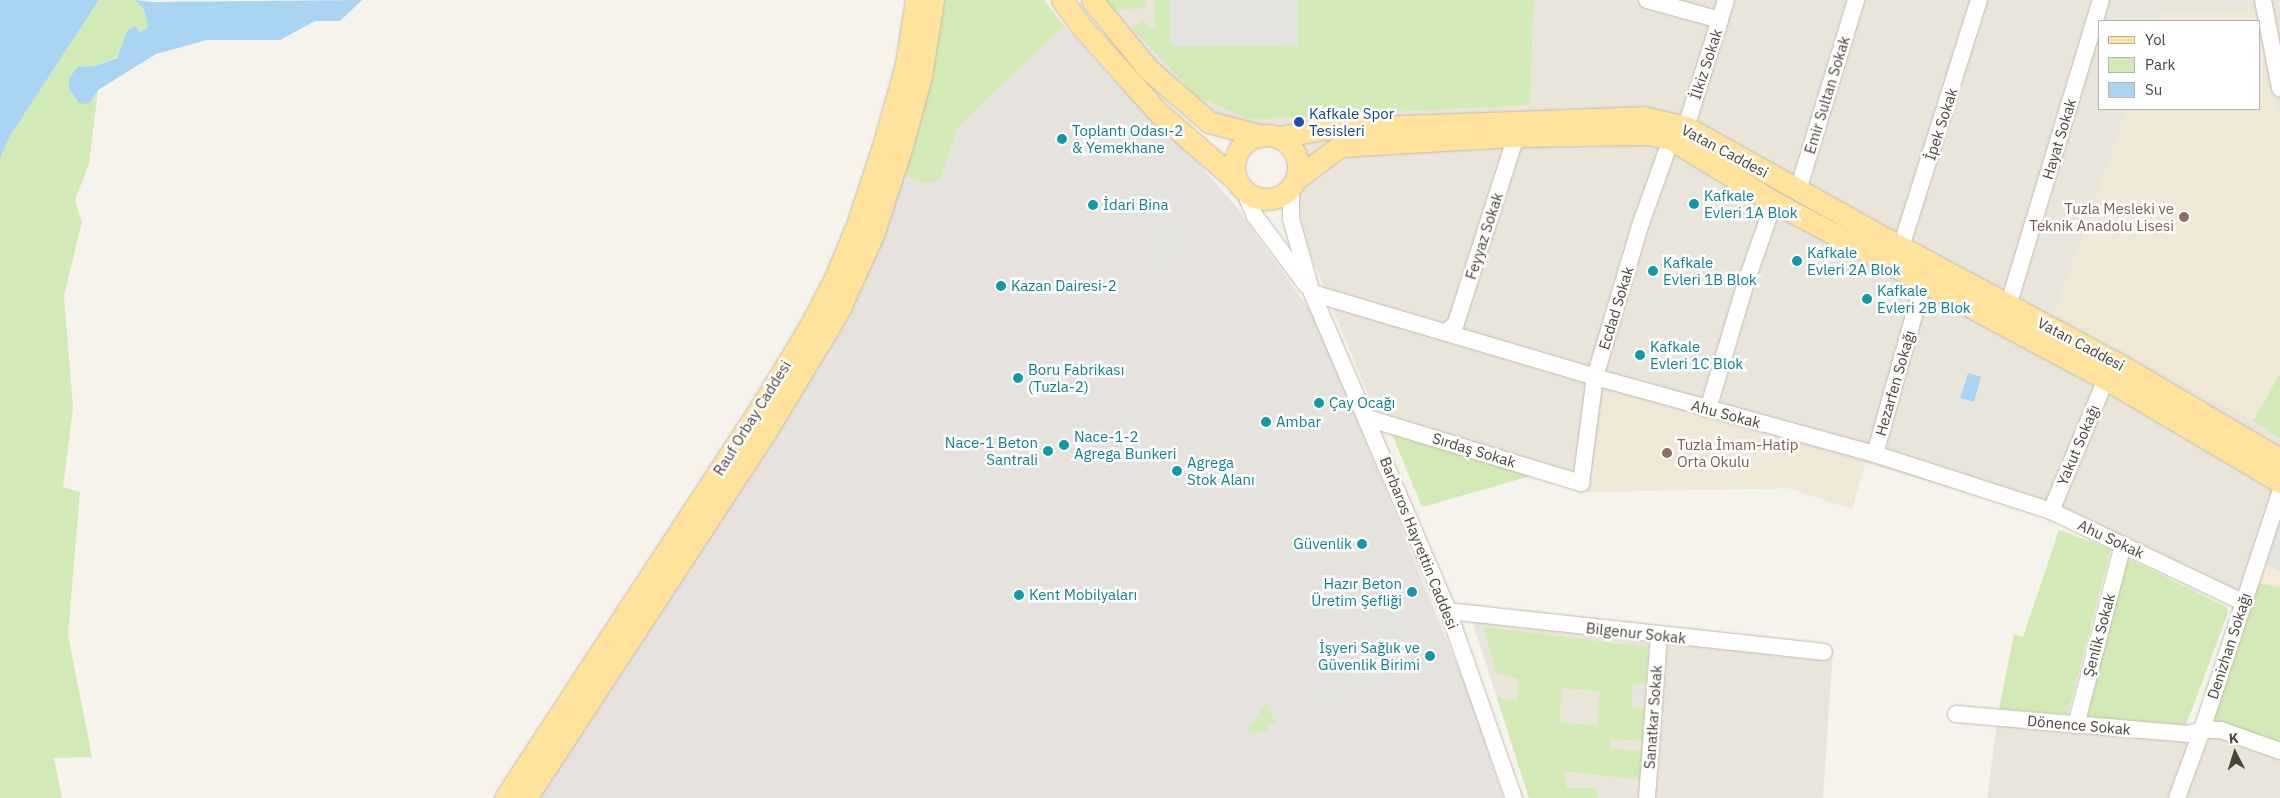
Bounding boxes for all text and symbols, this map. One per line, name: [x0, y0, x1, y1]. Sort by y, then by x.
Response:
legend: [2098, 20, 2260, 110]
street label: İlkiz Sokak: [1686, 26, 1726, 102]
text: Yol: [2145, 30, 2166, 49]
street label: Emir Sultan Sokak: [1801, 34, 1853, 156]
text: Park: [2145, 55, 2175, 74]
text: Su: [2145, 80, 2162, 99]
street label: İpek Sokak: [1921, 85, 1961, 163]
street label: Hayat Sokak: [2038, 96, 2080, 182]
place label: Kafkale Spor Tesisleri: [1309, 104, 1394, 139]
marker: Kafkale Spor Tesisleri: [1293, 116, 1305, 128]
place label: Toplantı Odası-2 & Yemekhane: [1072, 121, 1183, 156]
street label: Vatan Caddesi: [1678, 121, 1772, 181]
marker: Toplantı Odası-2 & Yemekhane: [1056, 133, 1068, 145]
place label: Kafkale Evleri 1A Blok: [1704, 186, 1798, 221]
street label: Feyyaz Sokak: [1461, 190, 1507, 282]
place label: İdari Bina: [1103, 196, 1169, 214]
marker: Kafkale Evleri 1A Blok: [1688, 198, 1700, 210]
marker: İdari Bina: [1087, 199, 1099, 211]
place label: Tuzla Mesleki ve Teknik Anadolu Lisesi: [2029, 199, 2174, 234]
marker: Tuzla Mesleki ve Teknik Anadolu Lisesi: [2178, 211, 2190, 223]
place label: Kafkale Evleri 2A Blok: [1807, 243, 1901, 278]
place label: Kafkale Evleri 1B Blok: [1663, 253, 1757, 288]
marker: Kafkale Evleri 2A Blok: [1791, 255, 1803, 267]
street label: Ecdad Sokak: [1595, 264, 1637, 352]
marker: Kafkale Evleri 1B Blok: [1647, 265, 1659, 277]
place label: Kazan Dairesi-2: [1011, 277, 1117, 295]
marker: Kazan Dairesi-2: [995, 280, 1007, 292]
place label: Kafkale Evleri 2B Blok: [1877, 281, 1971, 316]
marker: Kafkale Evleri 2B Blok: [1861, 293, 1873, 305]
street label: Vatan Caddesi: [2034, 314, 2128, 374]
street label: Hezarfen Sokağı: [1871, 328, 1919, 438]
place label: Kafkale Evleri 1C Blok: [1650, 337, 1743, 372]
marker: Kafkale Evleri 1C Blok: [1634, 349, 1646, 361]
street label: Rauf Orbay Caddesi: [709, 357, 795, 479]
place label: Boru Fabrikası (Tuzla-2): [1028, 360, 1124, 395]
marker: Boru Fabrikası (Tuzla-2): [1012, 372, 1024, 384]
place label: Çay Ocağı: [1329, 394, 1395, 412]
street label: Ahu Sokak: [1689, 396, 1763, 432]
marker: Çay Ocağı: [1313, 397, 1325, 409]
street label: Yakut Sokağı: [2053, 402, 2103, 488]
place label: Ambar: [1276, 413, 1321, 431]
marker: Ambar: [1260, 416, 1272, 428]
place label: Nace-1-2 Agrega Bunkeri: [1074, 427, 1177, 462]
street label: Sırdaş Sokak: [1430, 429, 1518, 471]
place label: Nace-1 Beton Santrali: [945, 433, 1038, 468]
place label: Tuzla İmam-Hatip Orta Okulu: [1677, 435, 1798, 470]
marker: Nace-1-2 Agrega Bunkeri: [1058, 439, 1070, 451]
marker: Nace-1 Beton Santrali: [1042, 445, 1054, 457]
marker: Tuzla İmam-Hatip Orta Okulu: [1661, 447, 1673, 459]
place label: Agrega Stok Alanı: [1187, 453, 1255, 488]
street label: Barbaros Hayrettin Caddesi: [1376, 454, 1462, 632]
marker: Agrega Stok Alanı: [1171, 465, 1183, 477]
street label: Ahu Sokak: [2075, 516, 2147, 562]
place label: Güvenlik: [1293, 535, 1352, 553]
marker: Güvenlik: [1356, 538, 1368, 550]
place label: Hazır Beton Üretim Şefliği: [1311, 574, 1402, 609]
place label: Kent Mobilyaları: [1029, 586, 1137, 604]
marker: Hazır Beton Üretim Şefliği: [1406, 586, 1418, 598]
marker: Kent Mobilyaları: [1013, 589, 1025, 601]
street label: Şenlik Sokak: [2079, 591, 2119, 679]
street label: Denizhan Sokağı: [2203, 591, 2255, 701]
street label: Bilgenur Sokak: [1585, 619, 1687, 647]
place label: İşyeri Sağlık ve Güvenlik Birimi: [1318, 638, 1420, 673]
marker: İşyeri Sağlık ve Güvenlik Birimi: [1424, 650, 1436, 662]
street label: Sanatkar Sokak: [1640, 664, 1666, 770]
street label: Dönence Sokak: [2026, 712, 2132, 738]
north arrow: [2210, 728, 2260, 778]
text: K: [2228, 729, 2239, 747]

